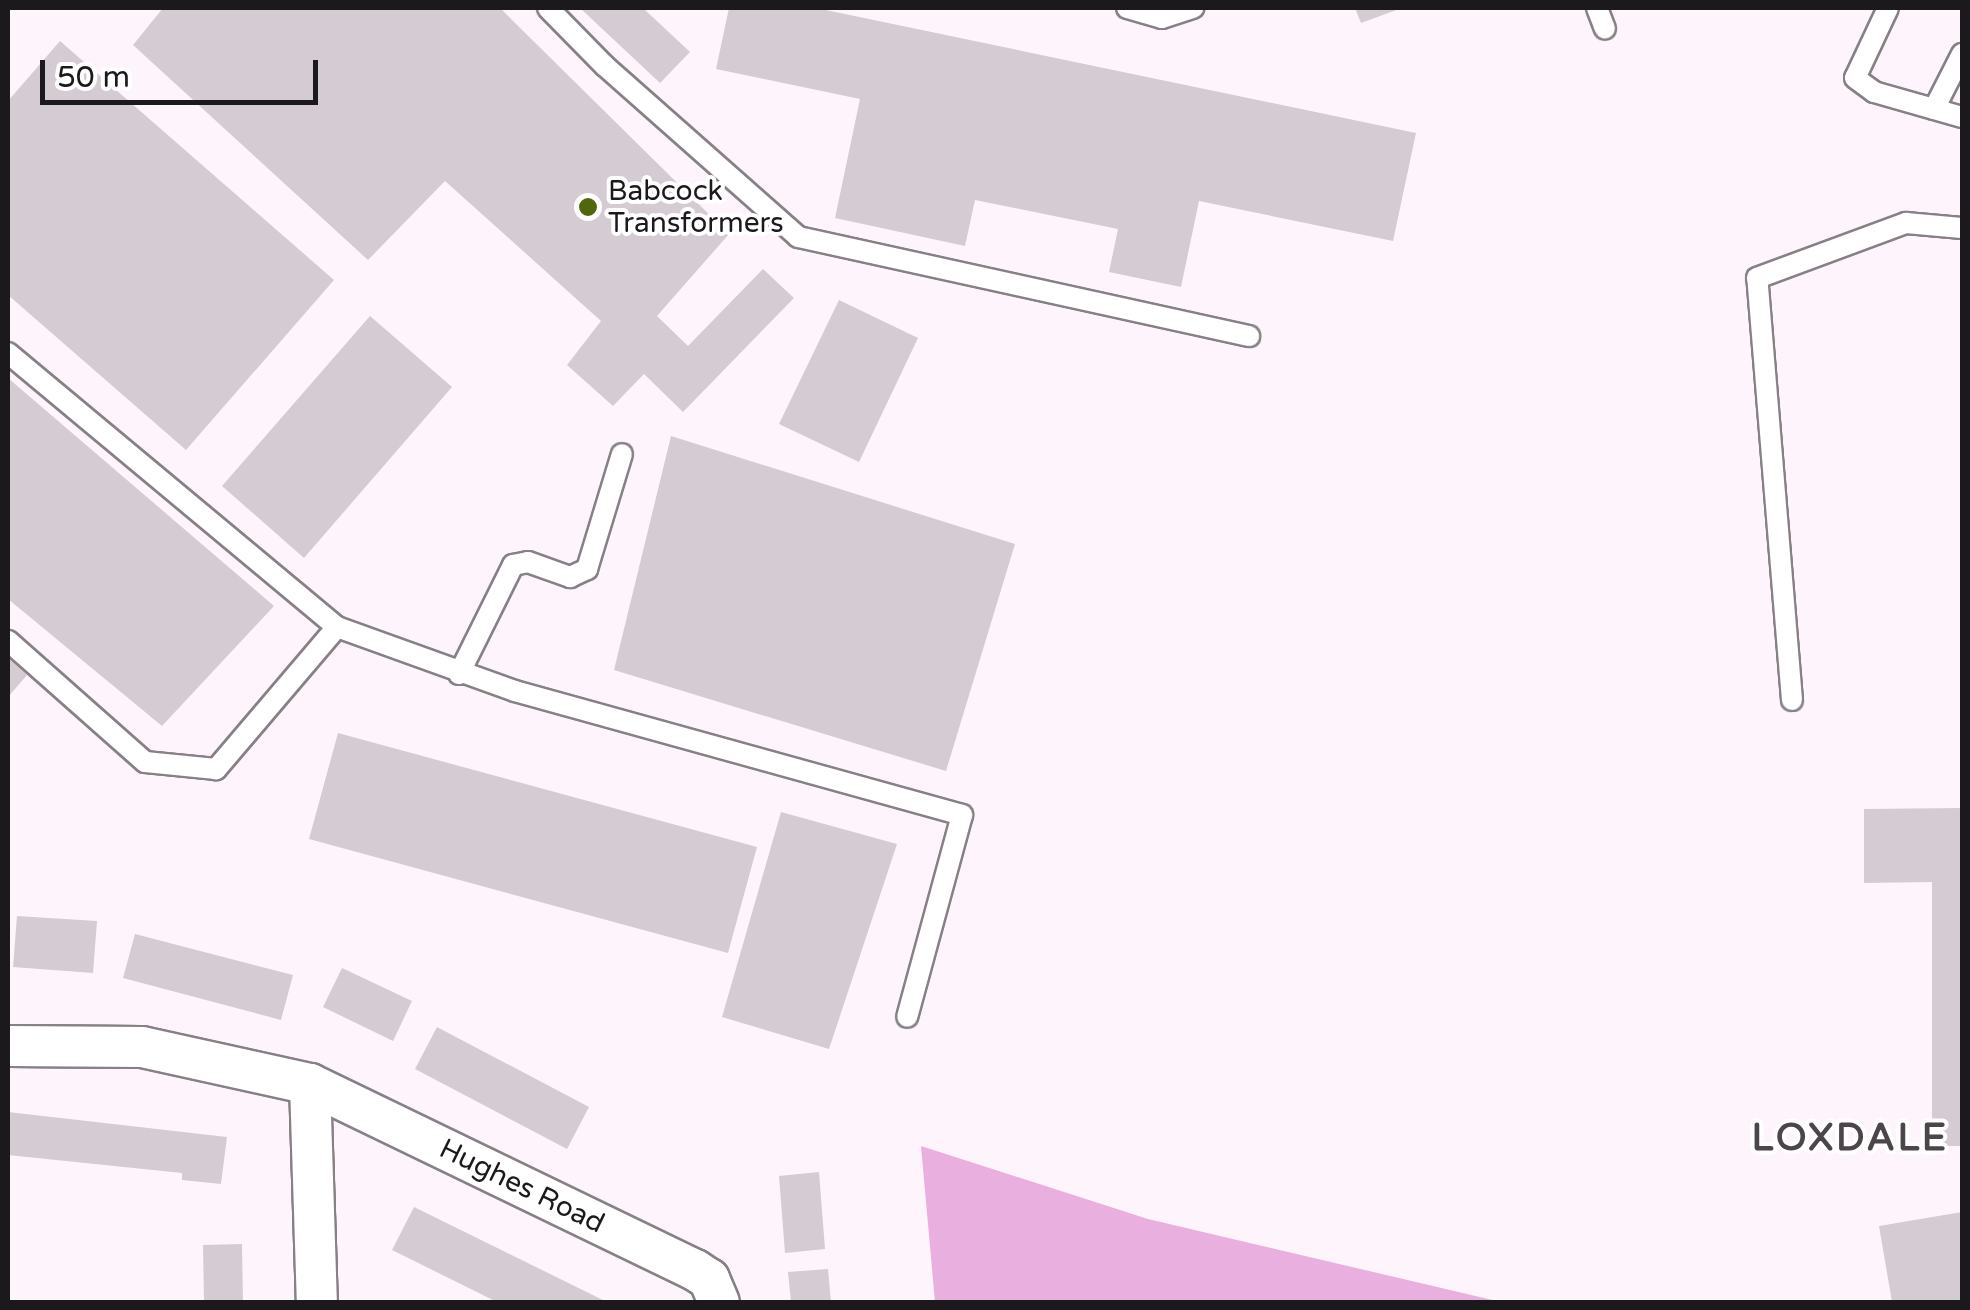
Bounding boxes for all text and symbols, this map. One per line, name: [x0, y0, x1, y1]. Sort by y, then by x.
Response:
scale bar: [45, 40, 322, 102]
text: 50 m: [57, 59, 130, 96]
place label: Babcock Transformers: [608, 174, 784, 240]
marker: Babcock Transformers: [577, 196, 599, 218]
district label: LOXDALE: [1751, 1116, 1949, 1162]
street label: Hughes Road: [434, 1132, 610, 1240]

